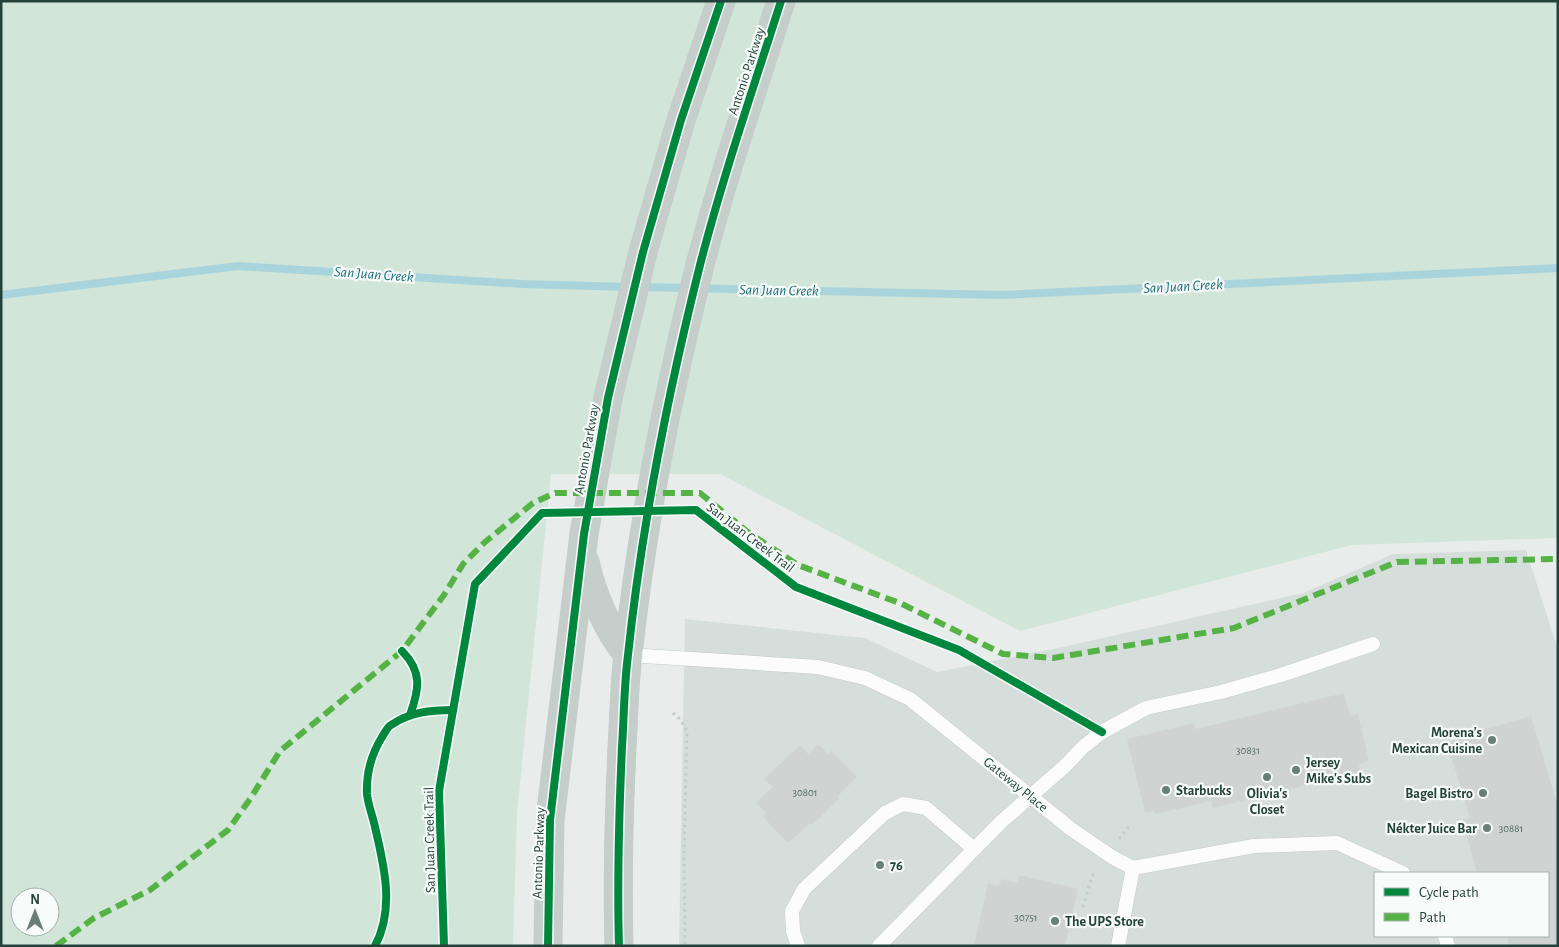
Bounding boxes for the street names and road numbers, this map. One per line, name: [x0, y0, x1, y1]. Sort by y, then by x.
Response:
street label: Antonio Parkway: [726, 26, 768, 117]
street label: Antonio Parkway: [572, 403, 602, 496]
street label: San Juan Creek Trail: [704, 500, 797, 575]
street label: Gateway Place: [981, 755, 1050, 815]
street label: San Juan Creek Trail: [422, 787, 438, 893]
street label: Antonio Parkway: [530, 807, 548, 899]

